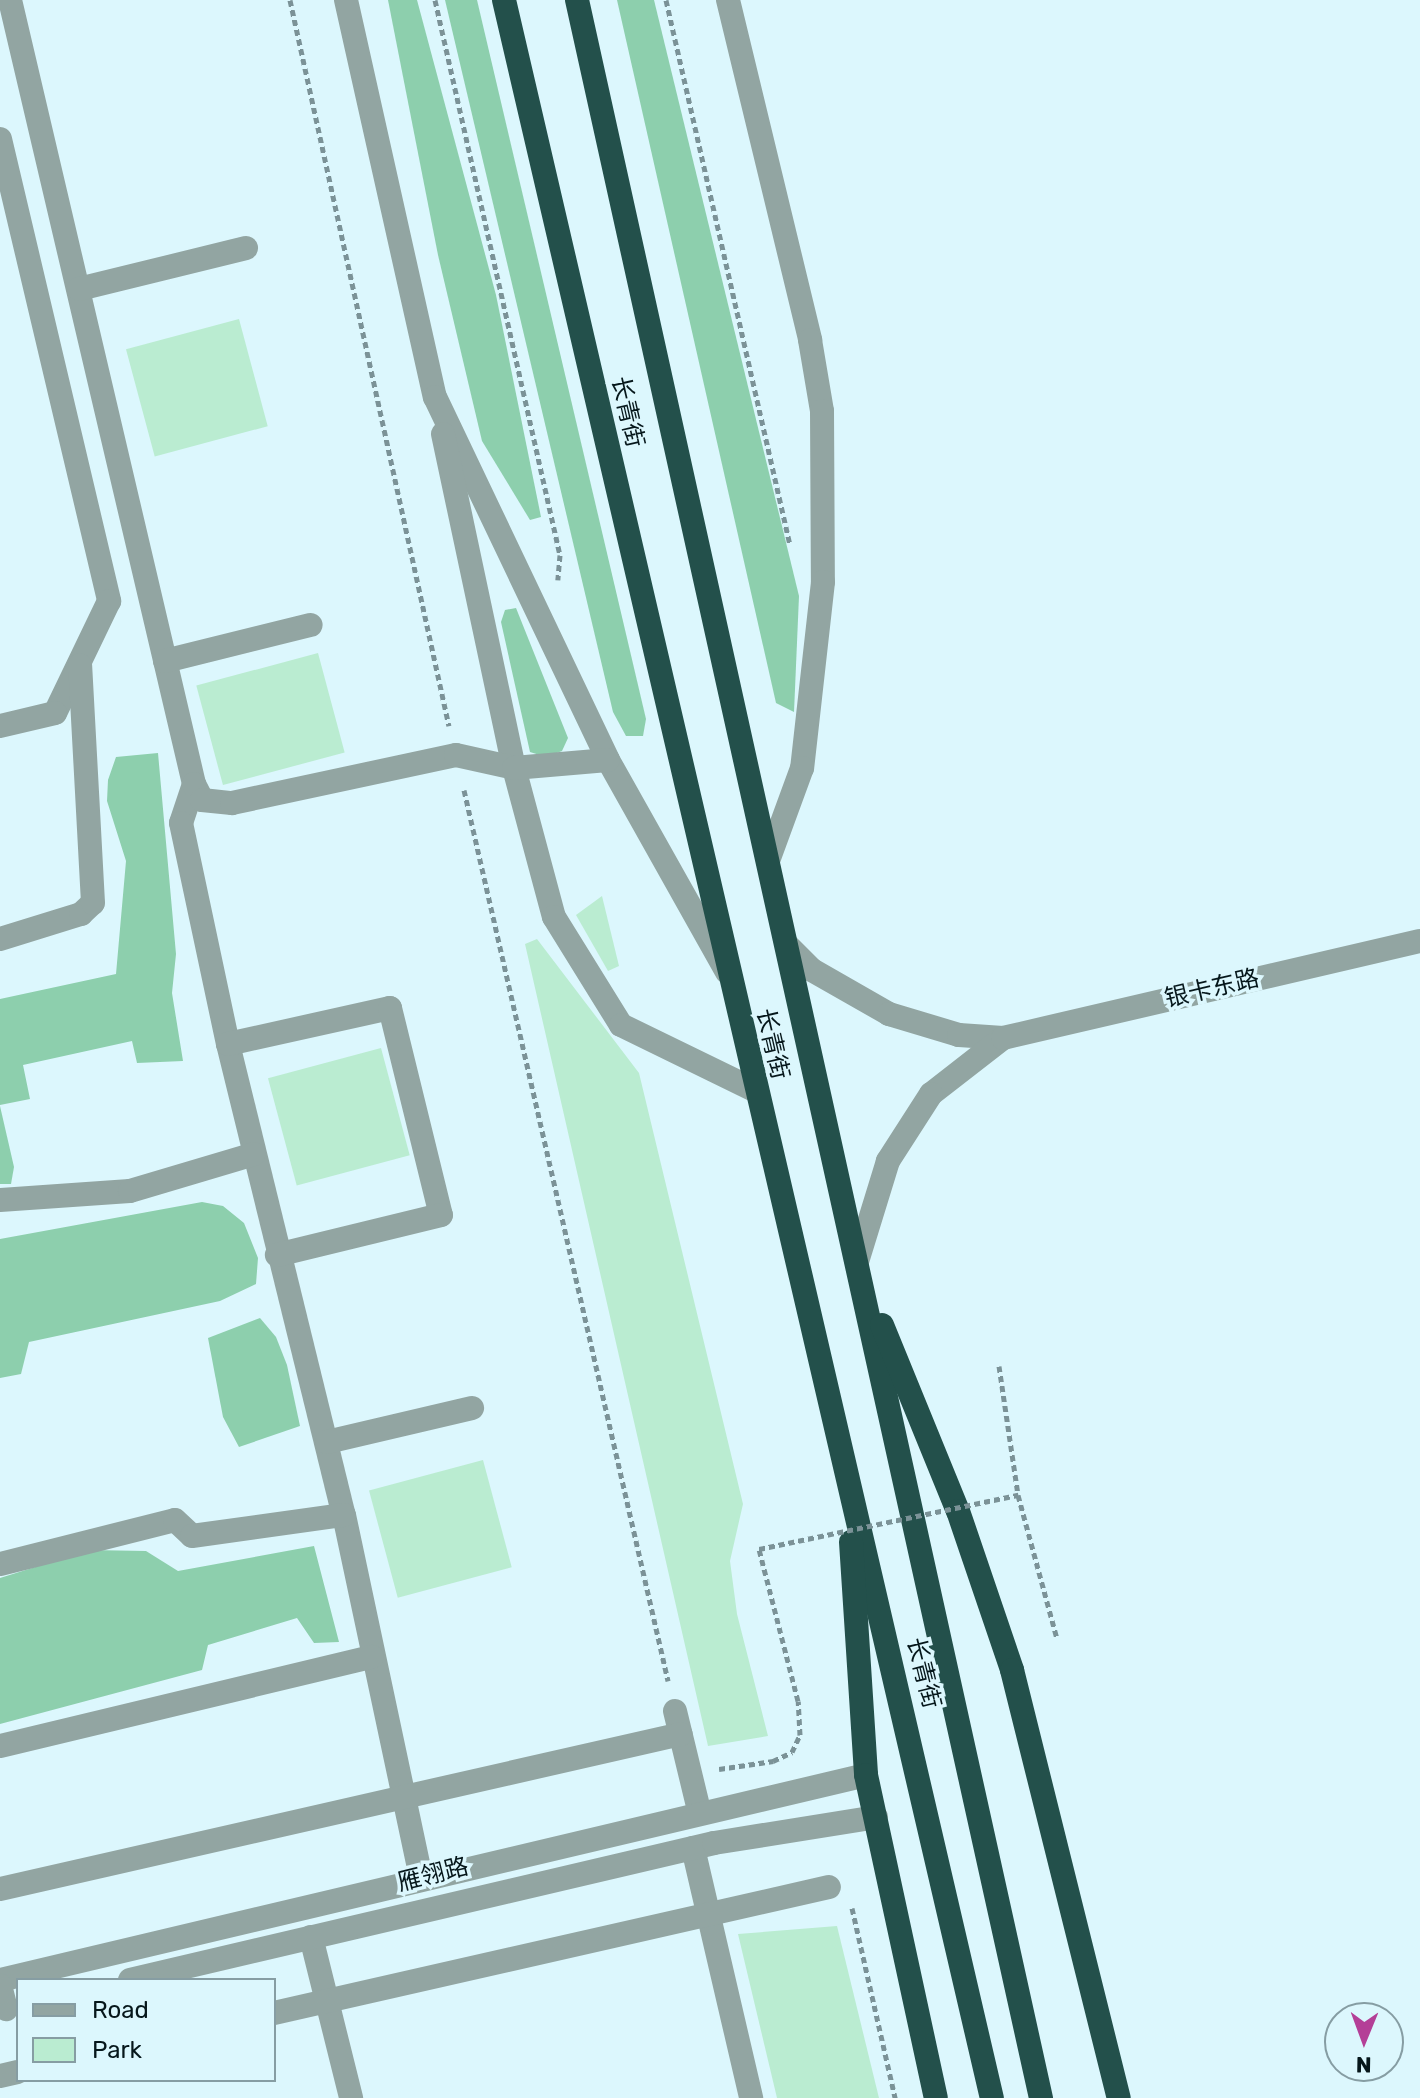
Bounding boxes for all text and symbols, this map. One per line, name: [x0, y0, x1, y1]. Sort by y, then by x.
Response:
street label: 长青街: [605, 374, 649, 450]
street label: 银卡东路: [1162, 964, 1262, 1014]
street label: 长青街: [750, 1006, 794, 1082]
street label: 长青街: [900, 1635, 946, 1711]
street label: 雁翎路: [395, 1852, 471, 1898]
legend: [16, 1978, 276, 2082]
text: Road: [92, 1996, 149, 2024]
north arrow: [1324, 2002, 1404, 2082]
text: Park: [92, 2036, 142, 2064]
text: N: [1355, 2051, 1372, 2078]

